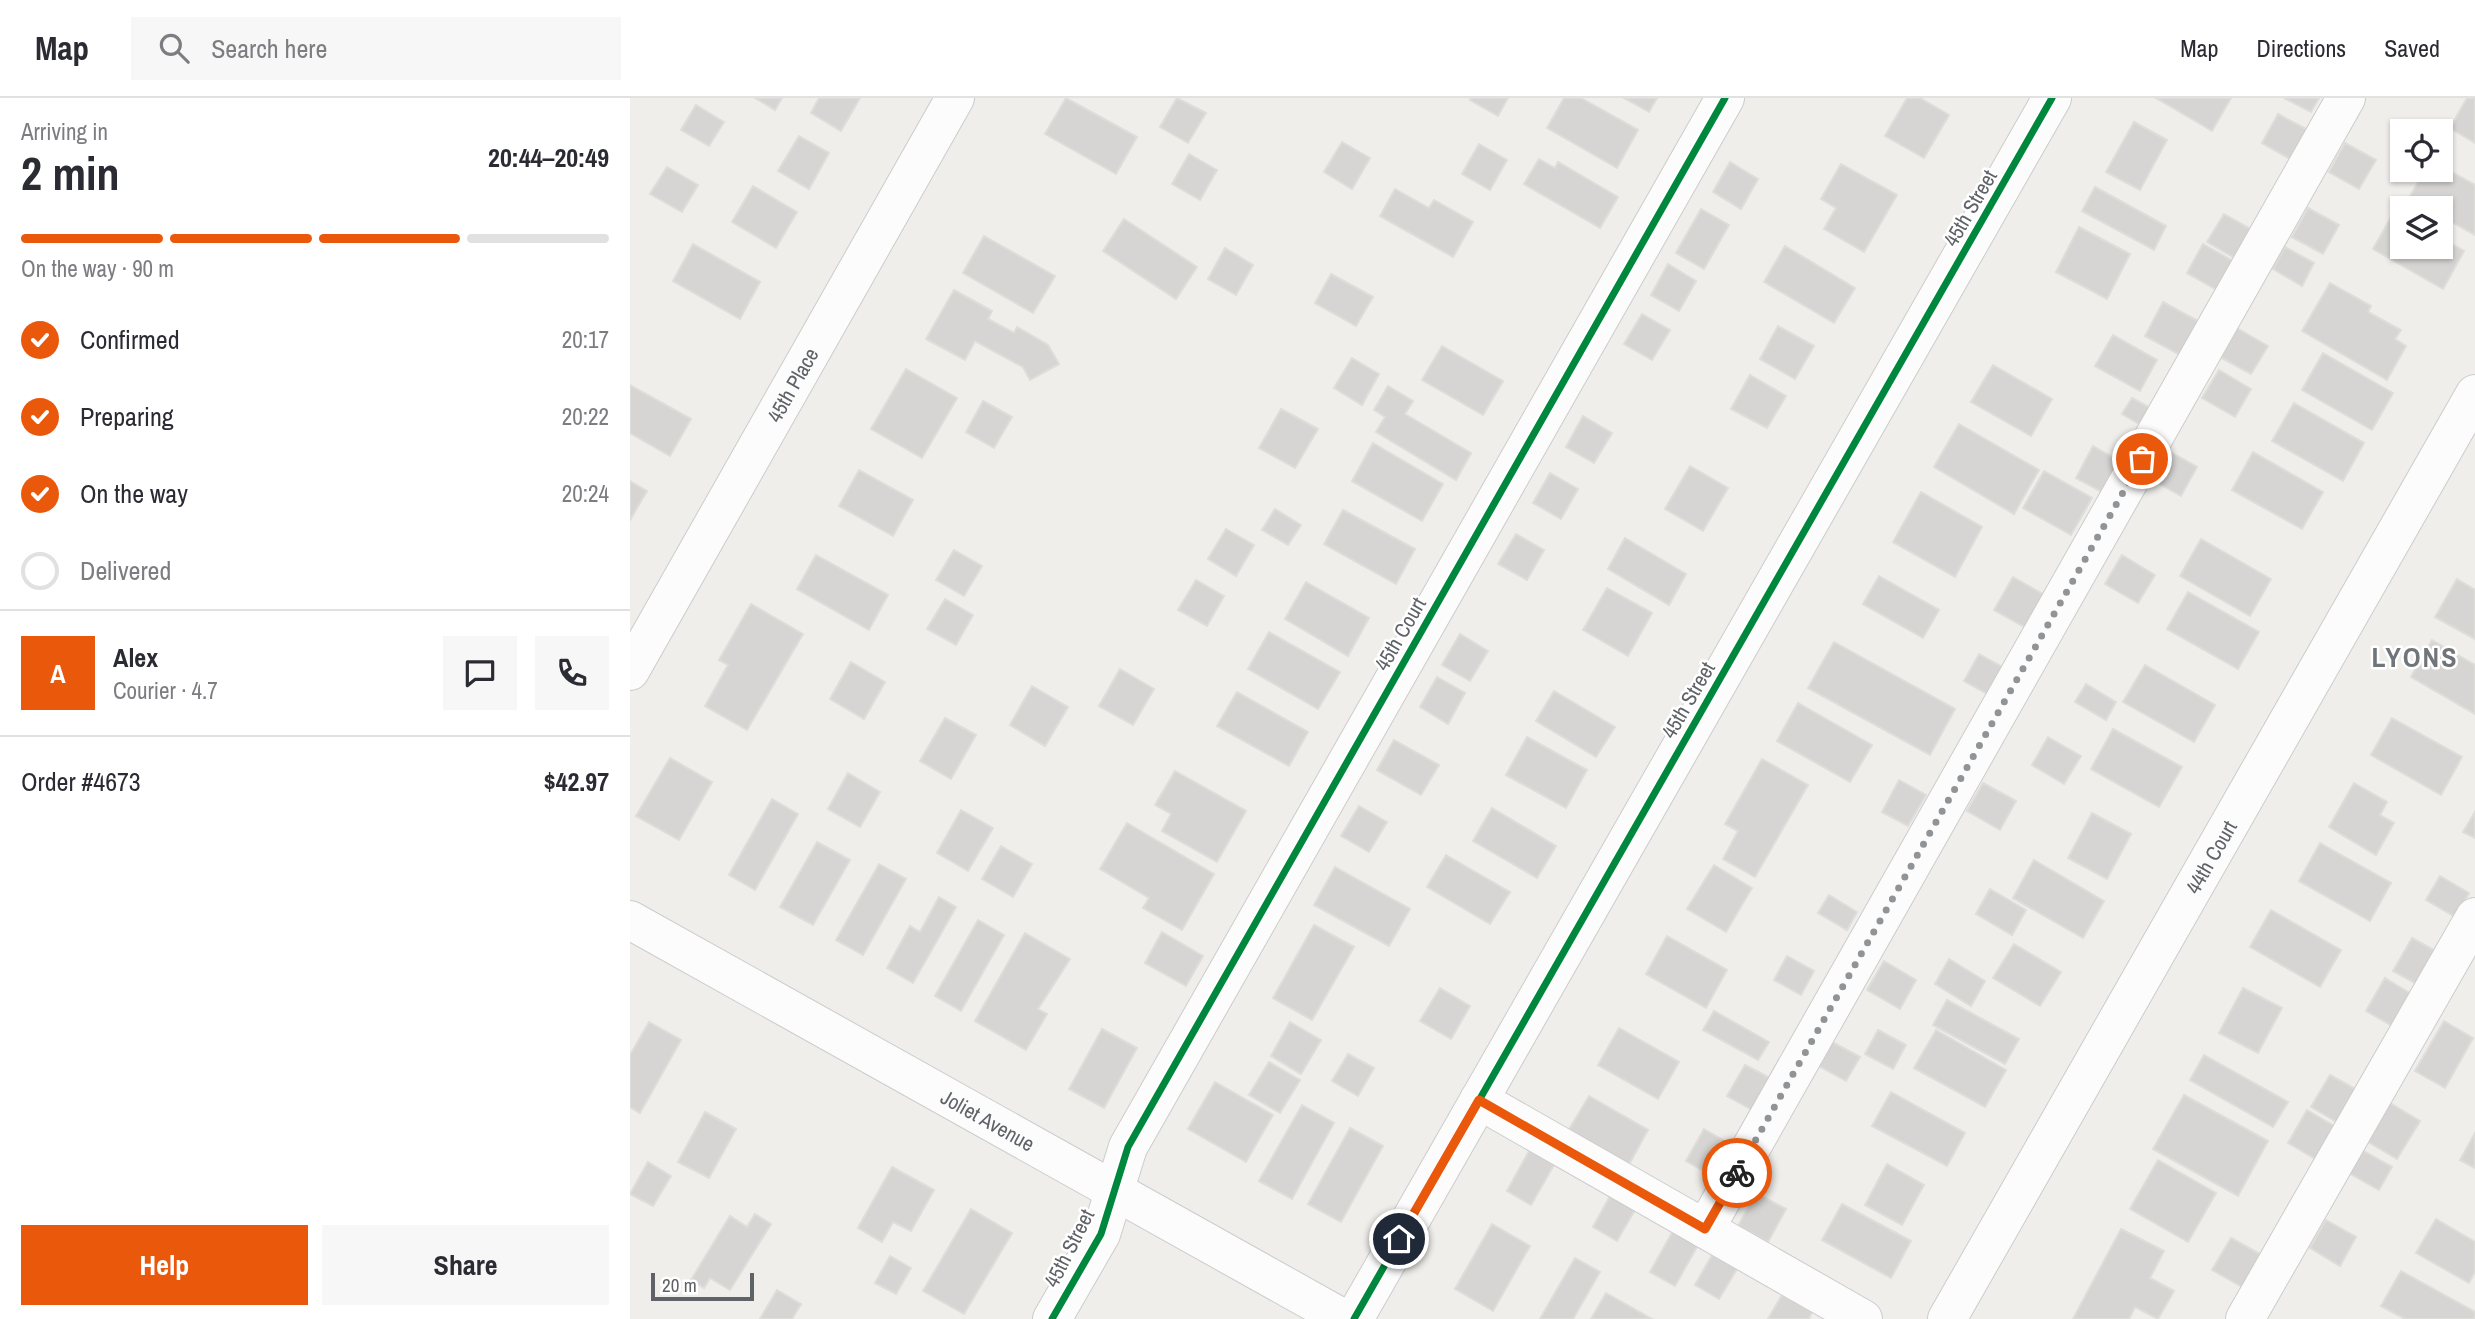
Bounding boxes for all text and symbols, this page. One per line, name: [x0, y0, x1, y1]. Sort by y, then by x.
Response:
search box: [131, 17, 621, 80]
text: Map: [35, 26, 89, 70]
icon: search: [155, 29, 193, 67]
text: Search here: [211, 31, 327, 66]
text: Map: [2180, 32, 2218, 64]
text: Directions: [2256, 32, 2346, 64]
text: Saved: [2384, 32, 2440, 64]
text: Arriving in: [21, 116, 108, 147]
map controls: [2390, 119, 2453, 259]
button: locate: [2390, 119, 2453, 182]
text: 20:44–20:49: [488, 140, 609, 175]
text: 2 min: [21, 142, 120, 204]
street label: 45th Street: [1936, 164, 2004, 252]
button: layers: [2390, 196, 2453, 259]
text: On the way · 90 m: [21, 253, 174, 284]
icon: check: [21, 321, 59, 359]
text: Confirmed: [80, 322, 180, 357]
text: 20:17: [562, 324, 609, 355]
street label: 45th Place: [760, 342, 825, 427]
icon: check: [21, 398, 59, 436]
text: Preparing: [80, 399, 174, 434]
text: 20:22: [562, 401, 609, 432]
pin: [2112, 429, 2172, 489]
icon: bag: [2123, 440, 2161, 478]
icon: check: [21, 475, 59, 513]
text: On the way: [80, 476, 188, 511]
text: 20:24: [562, 478, 609, 509]
text: Delivered: [80, 553, 171, 588]
street label: 45th Court: [1367, 592, 1433, 676]
button: chat: [443, 636, 517, 710]
button: phone: [535, 636, 609, 710]
district label: LYONS: [2371, 638, 2459, 676]
text: Alex: [113, 640, 158, 675]
text: A: [50, 656, 66, 691]
street label: 45th Street: [1654, 656, 1722, 744]
text: Courier · 4.7: [113, 675, 218, 706]
text: Order #4673: [21, 764, 141, 799]
text: $42.97: [544, 764, 609, 799]
street label: 44th Court: [2178, 815, 2243, 899]
street label: Joliet Avenue: [936, 1082, 1040, 1158]
courier: [1702, 1138, 1772, 1208]
icon: bike: [1718, 1154, 1756, 1192]
street label: 45th Street: [1037, 1204, 1101, 1292]
pin: [1369, 1209, 1429, 1269]
icon: home: [1380, 1220, 1418, 1258]
button: Help: [21, 1225, 308, 1305]
button: Share: [322, 1225, 609, 1305]
scale bar: [651, 1270, 754, 1302]
text: 20 m: [662, 1272, 697, 1298]

